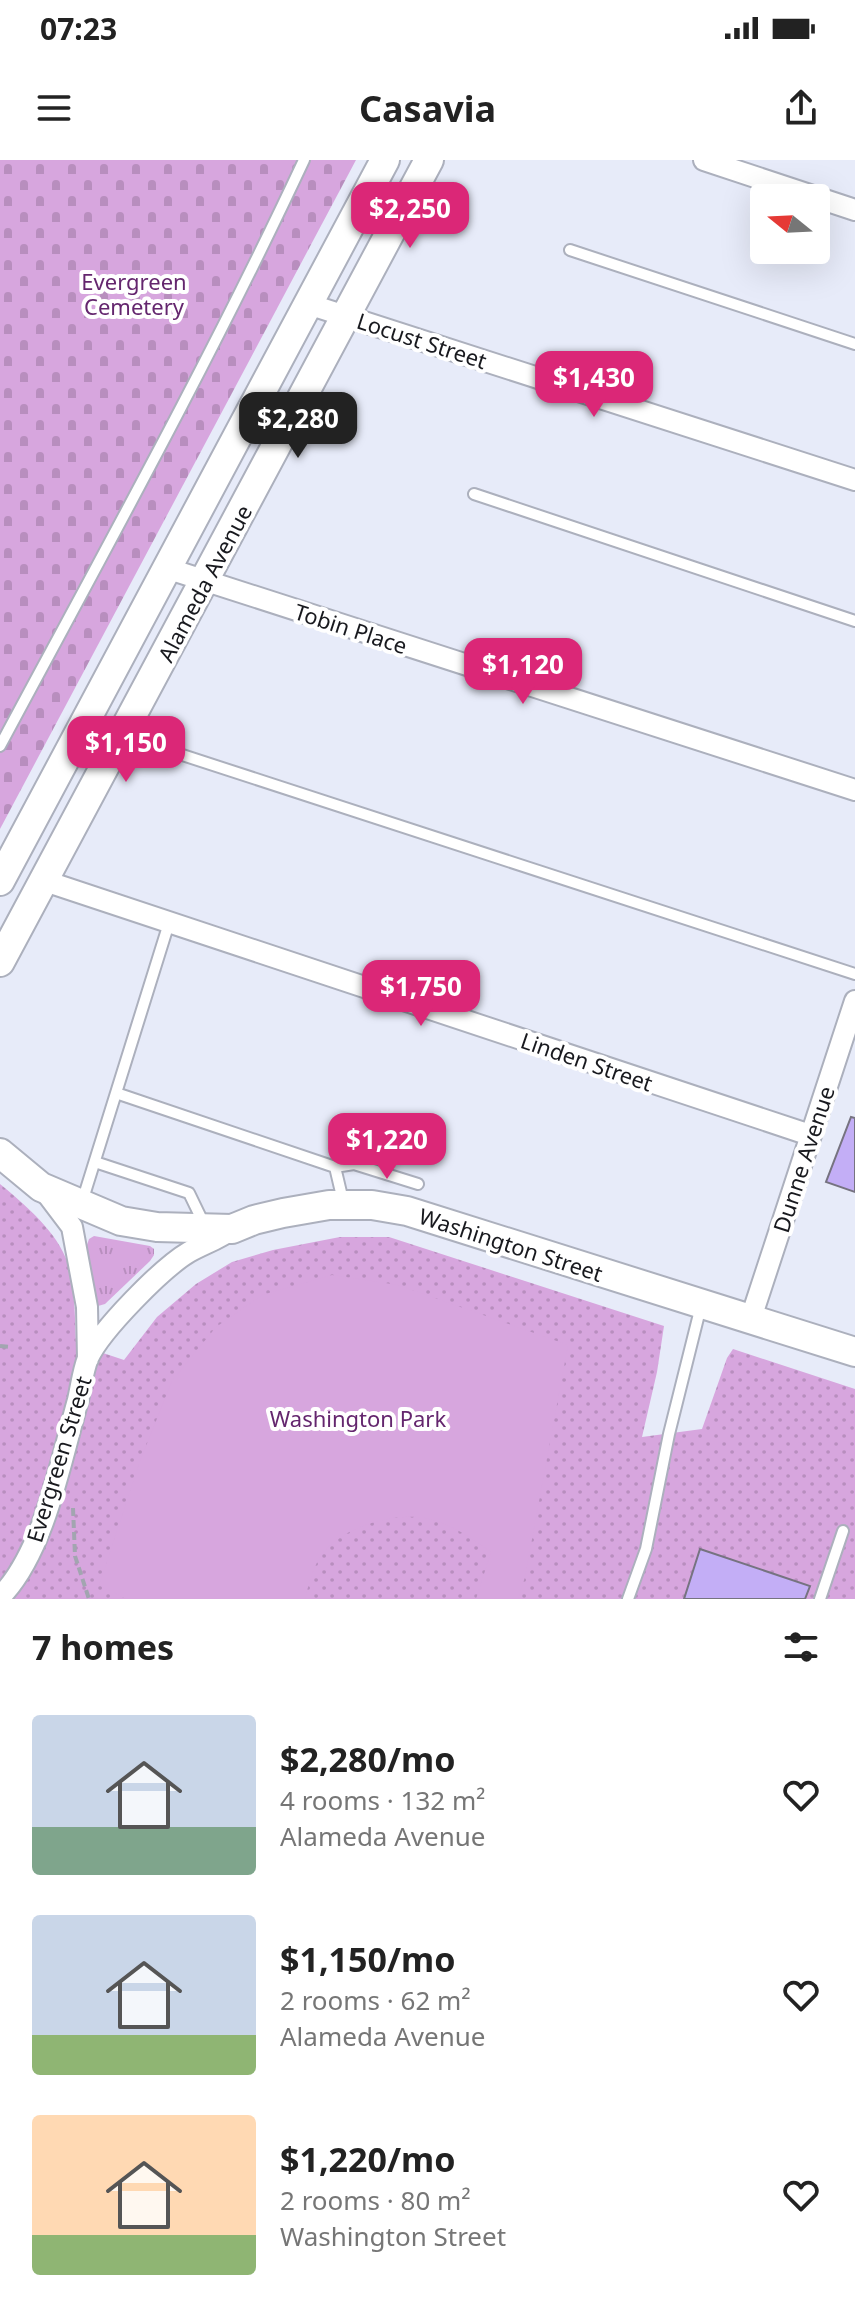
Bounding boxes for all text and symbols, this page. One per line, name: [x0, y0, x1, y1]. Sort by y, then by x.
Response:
text: 07:23: [40, 8, 117, 49]
text: Casavia: [359, 84, 496, 133]
icon: menu: [32, 86, 76, 130]
icon: share: [779, 86, 823, 130]
pin: $2,250: [345, 182, 475, 250]
north arrow: [750, 184, 830, 264]
map controls: [750, 184, 830, 264]
text: $2,250: [369, 190, 451, 226]
park label: Evergreen Cemetery: [81, 266, 187, 321]
street label: Locust Street: [353, 305, 491, 375]
pin: $1,430: [529, 351, 659, 419]
text: $1,430: [553, 359, 635, 395]
pin: $2,280: [233, 392, 363, 460]
text: $2,280: [257, 400, 339, 436]
street label: Alameda Avenue: [150, 499, 258, 667]
street label: Tobin Place: [291, 596, 411, 660]
pin: $1,120: [458, 638, 588, 706]
text: $1,120: [482, 646, 564, 682]
pin: $1,150: [61, 716, 191, 784]
text: $1,150: [85, 724, 167, 760]
pin: $1,750: [356, 960, 486, 1028]
text: $1,750: [380, 968, 462, 1004]
street label: Linden Street: [517, 1024, 657, 1098]
street label: Dunne Avenue: [765, 1082, 841, 1236]
pin: $1,220: [322, 1113, 452, 1181]
text: $1,220: [346, 1121, 428, 1157]
street label: Washington Street: [415, 1200, 607, 1288]
street label: Evergreen Street: [18, 1372, 98, 1546]
park label: Washington Park: [270, 1403, 446, 1433]
text: 7 homes: [32, 1624, 174, 1670]
icon: filters: [779, 1625, 823, 1669]
text: $2,280/mo: [280, 1736, 455, 1782]
icon: home: [96, 1747, 192, 1843]
icon: heart: [779, 1773, 823, 1817]
text: 4 rooms · 132 m²: [280, 1782, 485, 1818]
text: Alameda Avenue: [280, 1818, 486, 1854]
text: $1,150/mo: [280, 1936, 455, 1982]
icon: home: [96, 1947, 192, 2043]
icon: heart: [779, 1973, 823, 2017]
text: 2 rooms · 62 m²: [280, 1982, 470, 2018]
text: Alameda Avenue: [280, 2018, 486, 2054]
text: $1,220/mo: [280, 2136, 455, 2182]
icon: home: [96, 2147, 192, 2243]
icon: heart: [779, 2173, 823, 2217]
text: 2 rooms · 80 m²: [280, 2182, 470, 2218]
text: Washington Street: [280, 2218, 506, 2254]

